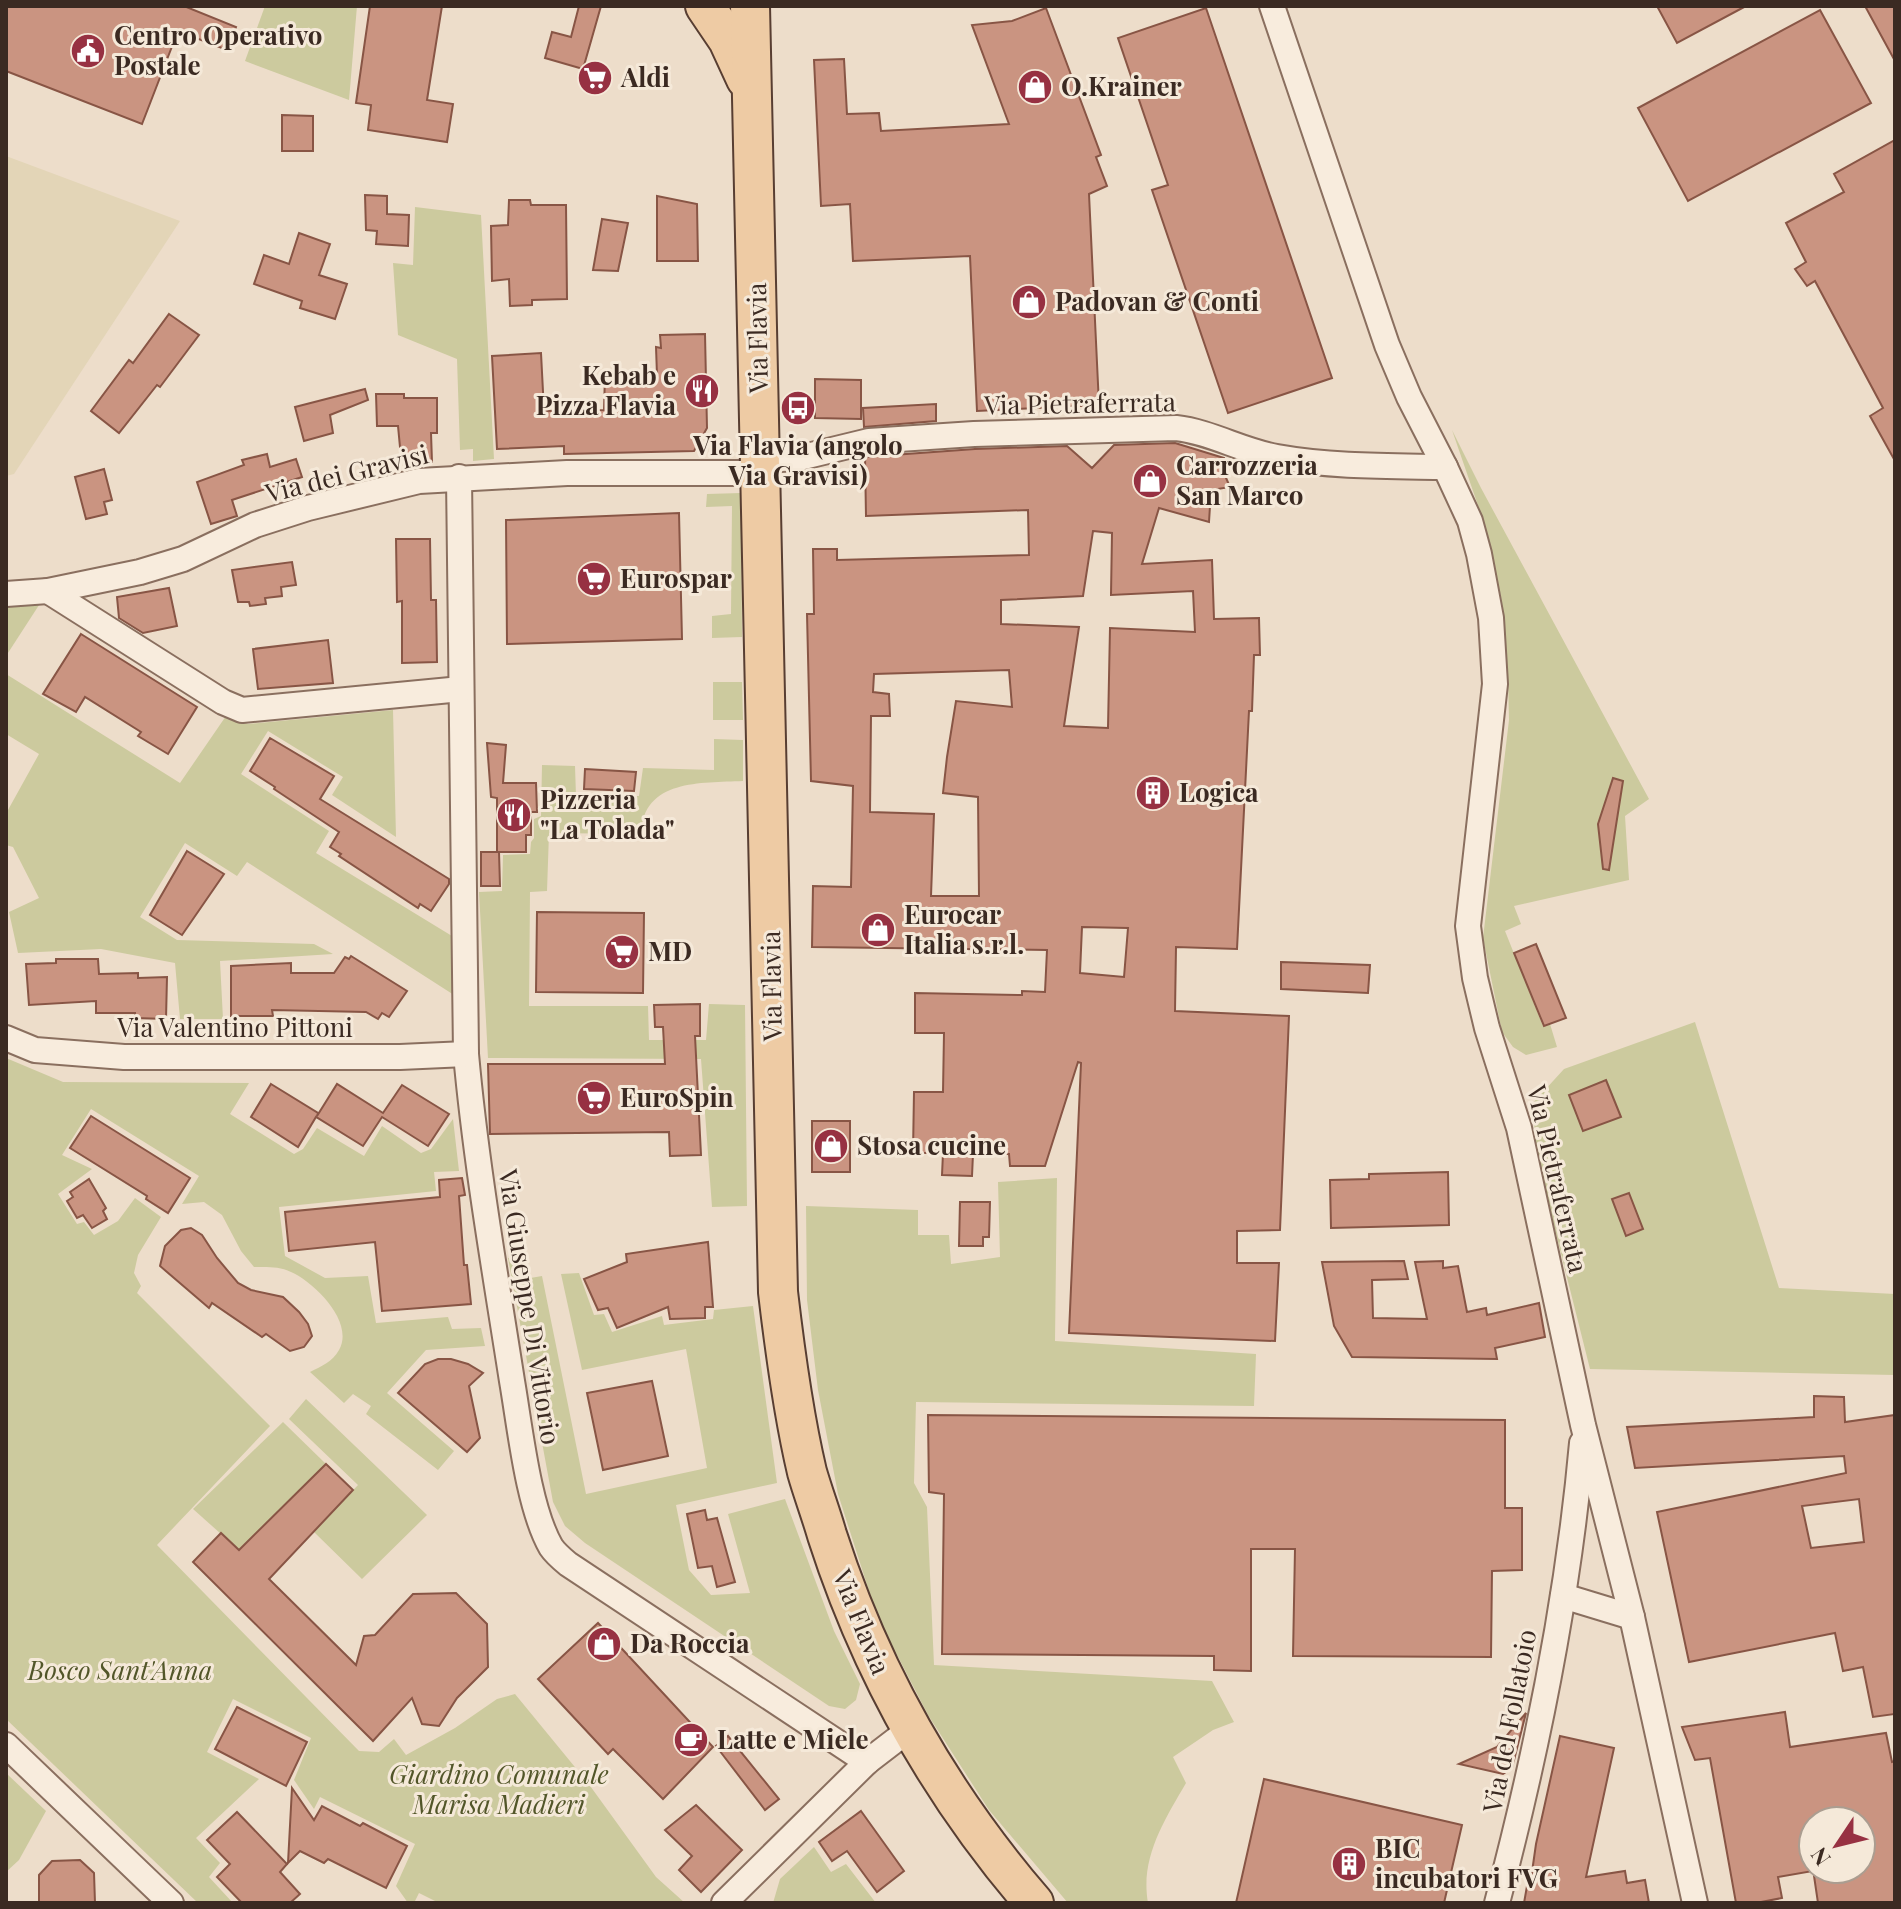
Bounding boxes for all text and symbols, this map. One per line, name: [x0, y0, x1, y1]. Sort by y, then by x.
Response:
place label: Centro Operativo Postale: [114, 17, 322, 82]
public building icon: Centro Operativo Postale: [69, 32, 107, 70]
supermarket icon: Aldi: [576, 59, 614, 97]
place label: Aldi: [620, 59, 670, 94]
shop icon: O.Krainer: [1016, 68, 1054, 106]
place label: O.Krainer: [1061, 68, 1182, 103]
street label: Via Flavia: [738, 282, 775, 395]
shop icon: Padovan & Conti: [1010, 283, 1048, 321]
place label: Padovan & Conti: [1055, 283, 1259, 318]
place label: Kebab e Pizza Flavia: [536, 357, 677, 422]
restaurant icon: Kebab e Pizza Flavia: [683, 372, 721, 410]
street label: Via Pietraferrata: [983, 383, 1176, 422]
bus stop icon: Via Flavia (angolo Via Gravisi): [779, 389, 817, 427]
place label: Via Flavia (angolo Via Gravisi): [692, 427, 903, 492]
street label: Via dei Gravisi: [260, 435, 432, 510]
place label: Carrozzeria San Marco: [1176, 447, 1318, 512]
shop icon: Carrozzeria San Marco: [1131, 462, 1169, 500]
supermarket icon: Eurospar: [575, 560, 613, 598]
place label: Eurospar: [620, 560, 732, 595]
building icon: Logica: [1134, 774, 1172, 812]
place label: Logica: [1179, 774, 1259, 809]
place label: Pizzeria "La Tolada": [540, 781, 675, 846]
restaurant icon: Pizzeria "La Tolada": [495, 796, 533, 834]
place label: Eurocar Italia s.r.l.: [904, 896, 1024, 961]
shop icon: Eurocar Italia s.r.l.: [859, 911, 897, 949]
street label: Via Flavia: [752, 930, 789, 1043]
supermarket icon: MD: [603, 933, 641, 971]
place label: MD: [648, 933, 692, 968]
street label: Via Valentino Pittoni: [116, 1009, 353, 1044]
supermarket icon: EuroSpin: [575, 1079, 613, 1117]
place label: EuroSpin: [620, 1079, 734, 1114]
street label: Via Pietraferrata: [1520, 1080, 1597, 1276]
shop icon: Stosa cucine: [812, 1127, 850, 1165]
place label: Stosa cucine: [857, 1127, 1006, 1162]
street label: Via Giuseppe Di Vittorio: [491, 1166, 570, 1447]
street label: Via Flavia: [825, 1563, 899, 1679]
shop icon: Da Roccia: [585, 1625, 623, 1663]
place label: Da Roccia: [630, 1625, 750, 1660]
street label: Via del Follatoio: [1473, 1626, 1543, 1816]
park label: Bosco Sant'Anna: [27, 1652, 212, 1687]
cafe icon: Latte e Miele: [672, 1721, 710, 1759]
place label: Latte e Miele: [717, 1721, 869, 1756]
park label: Giardino Comunale Marisa Madieri: [389, 1756, 609, 1821]
north arrow: [1797, 1805, 1877, 1885]
place label: BIC incubatori FVG: [1375, 1830, 1558, 1895]
text: N: [1803, 1842, 1837, 1872]
building icon: BIC incubatori FVG: [1330, 1845, 1368, 1883]

